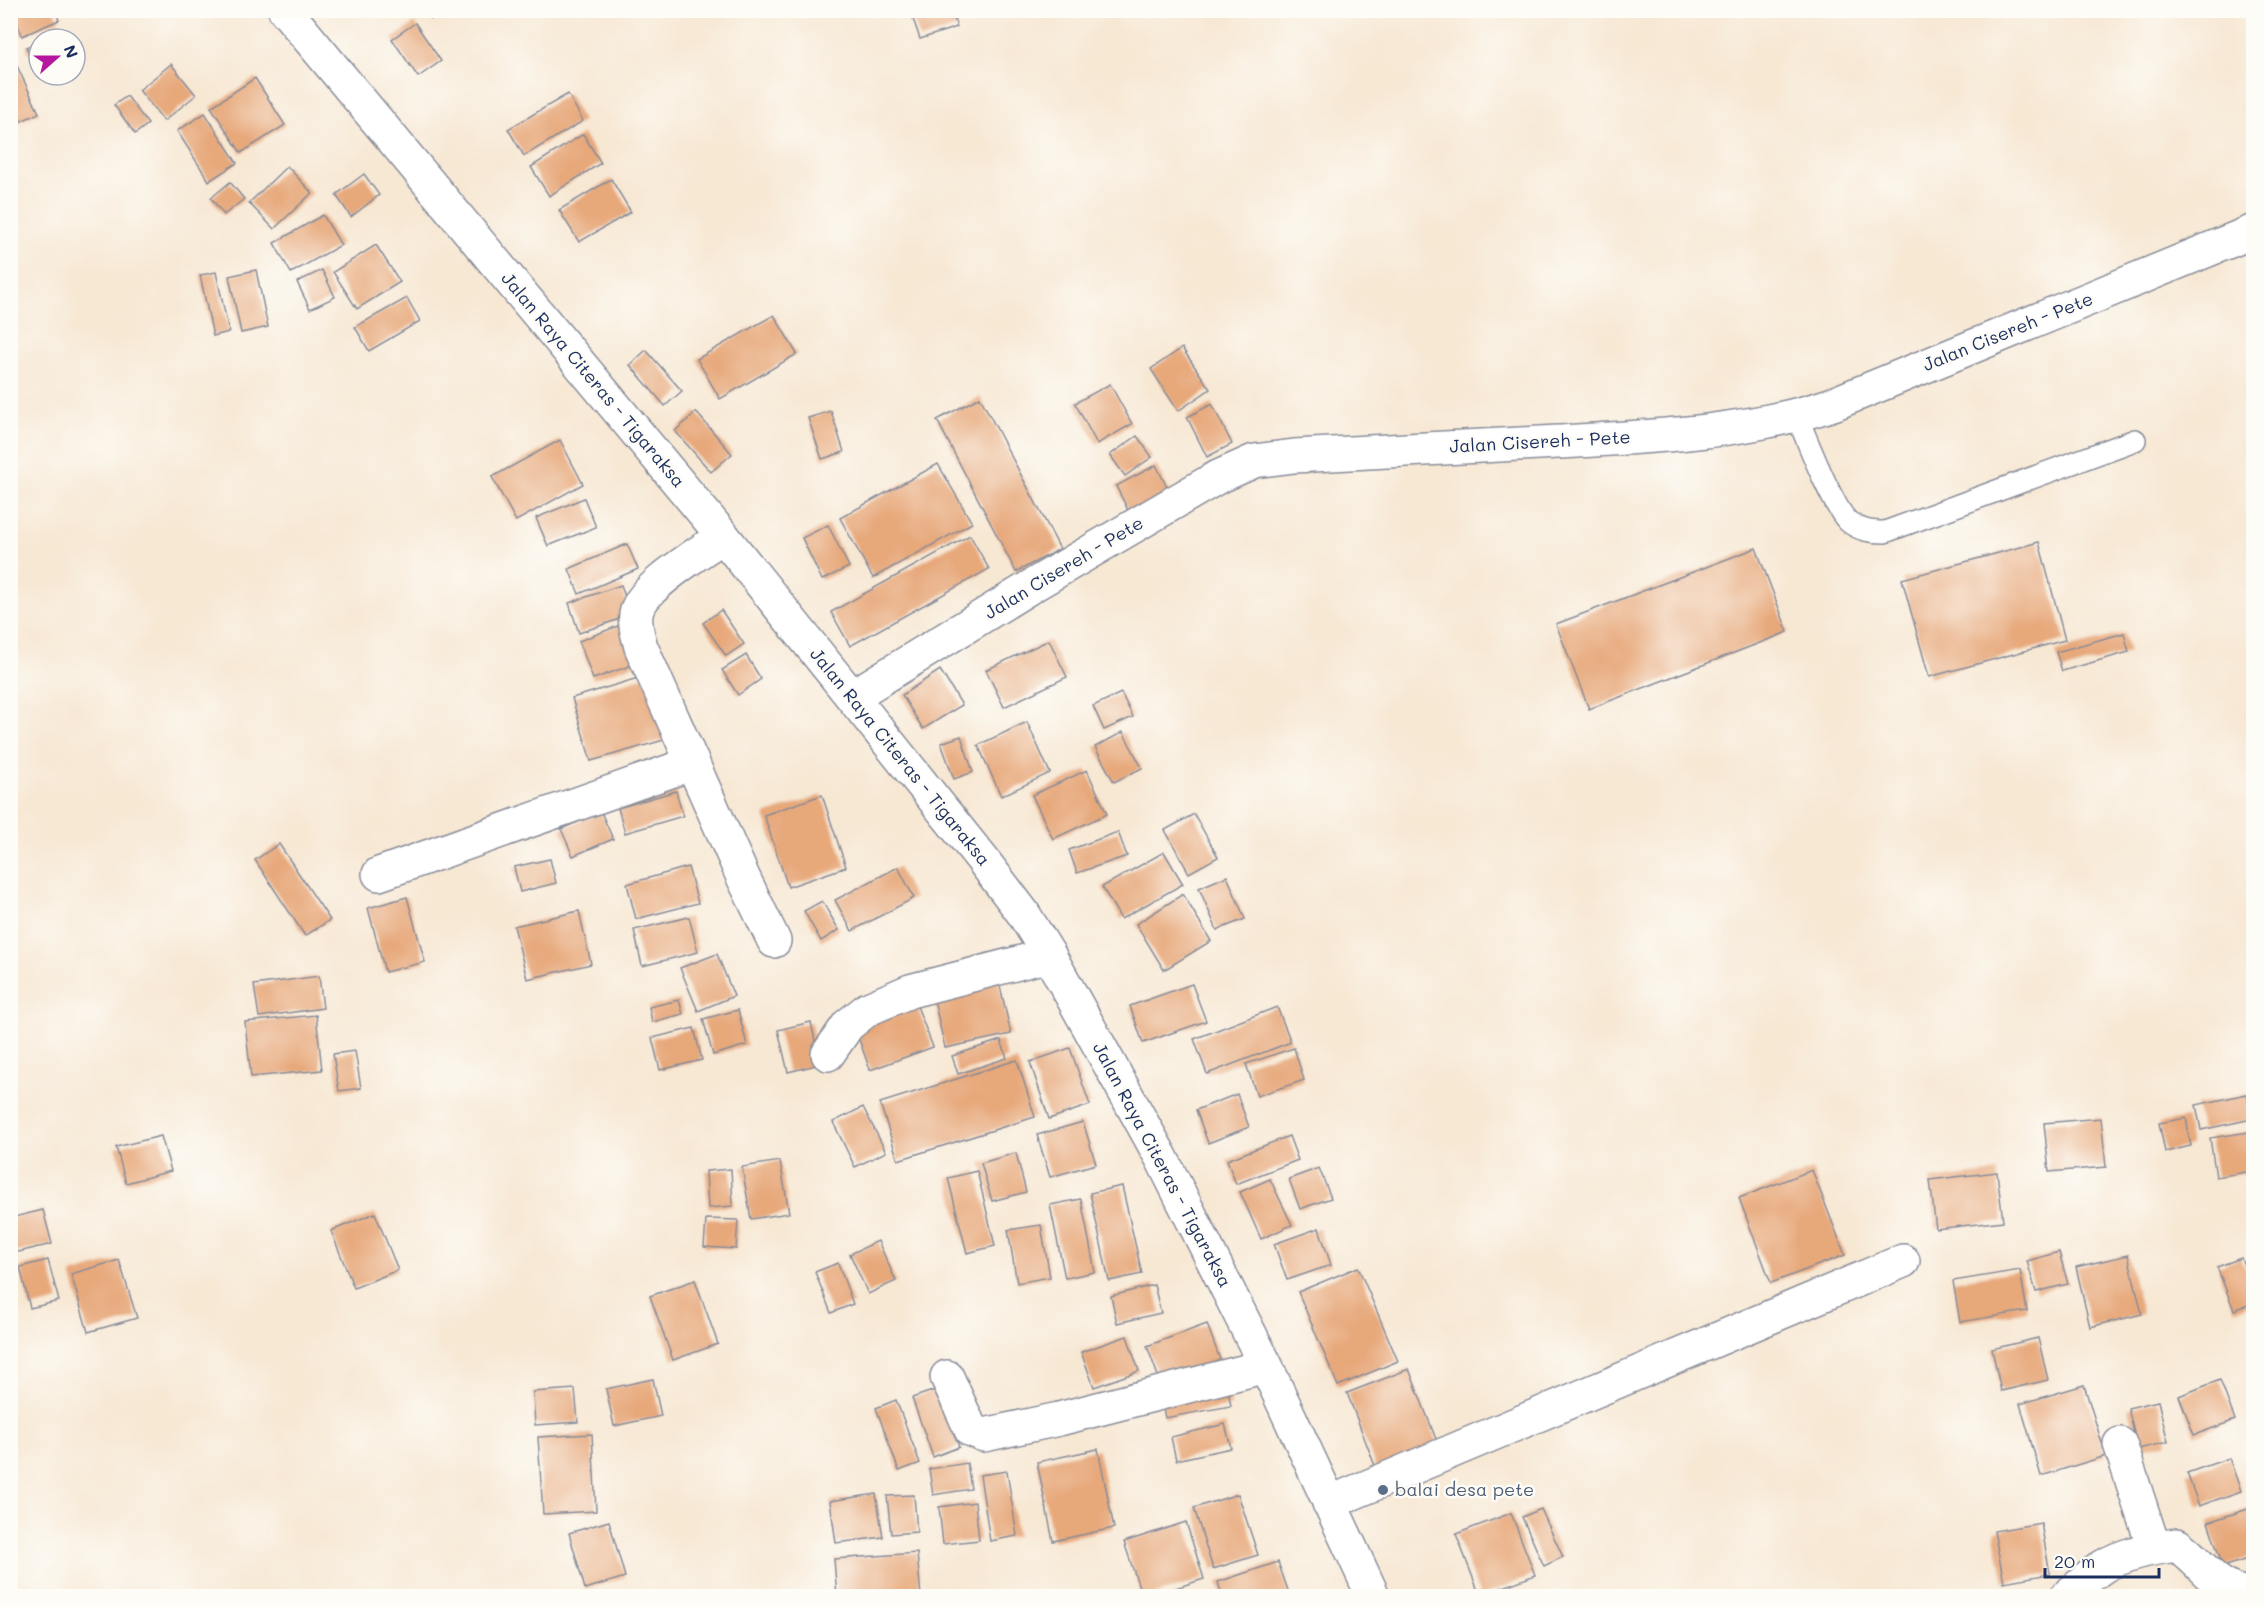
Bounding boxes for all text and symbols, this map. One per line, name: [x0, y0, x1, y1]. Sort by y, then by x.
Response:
north arrow: [27, 27, 87, 87]
text: N: [59, 42, 83, 61]
street label: Jalan Raya Citeras - Tigaraksa: [496, 267, 691, 492]
street label: Jalan Cisereh - Pete: [1919, 286, 2096, 376]
street label: Jalan Cisereh - Pete: [1449, 424, 1631, 458]
street label: Jalan Cisereh - Pete: [980, 510, 1147, 624]
street label: Jalan Raya Citeras - Tigaraksa: [805, 642, 996, 870]
street label: Jalan Raya Citeras - Tigaraksa: [1088, 1038, 1238, 1291]
place label: balai desa pete: [1395, 1477, 1534, 1501]
marker: balai desa pete: [1376, 1483, 1390, 1497]
scale bar: [2045, 1541, 2159, 1579]
text: 20 m: [2054, 1549, 2095, 1573]

